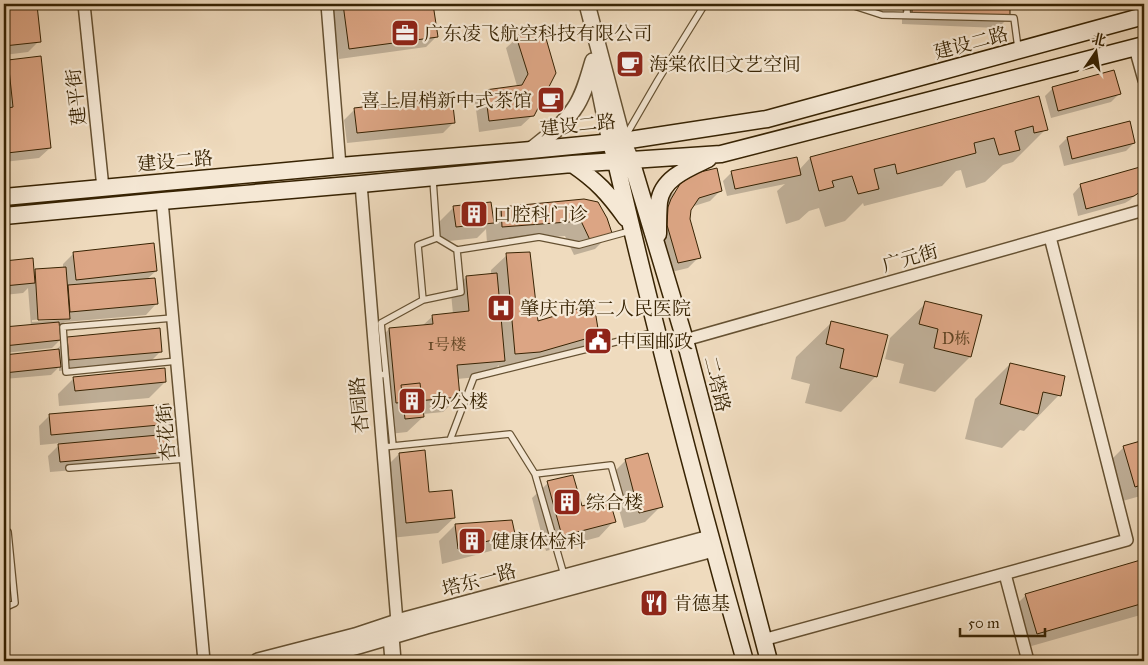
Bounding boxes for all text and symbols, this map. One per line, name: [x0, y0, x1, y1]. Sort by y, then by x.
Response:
office icon: 广东凌飞航空科技有限公司: [390, 18, 420, 48]
place label: 广东凌飞航空科技有限公司: [424, 22, 652, 45]
street label: 建设二路: [931, 22, 1011, 64]
north arrow: [1070, 28, 1120, 78]
text: 北: [1090, 30, 1108, 50]
cafe icon: 海棠依旧文艺空间: [615, 49, 645, 79]
place label: 海棠依旧文艺空间: [649, 53, 801, 76]
street label: 建平街: [62, 67, 90, 127]
cafe icon: 喜上眉梢新中式茶馆: [536, 85, 566, 115]
place label: 喜上眉梢新中式茶馆: [361, 89, 532, 112]
street label: 建设二路: [539, 110, 617, 140]
street label: 建设二路: [136, 146, 214, 176]
building icon: 口腔科门诊: [459, 199, 489, 229]
place label: 口腔科门诊: [493, 203, 588, 226]
street label: 广元街: [879, 239, 941, 277]
hospital icon: 肇庆市第二人民医院: [486, 293, 516, 323]
place label: 肇庆市第二人民医院: [520, 297, 691, 320]
public building icon: 中国邮政: [583, 326, 613, 356]
house number: D栋: [942, 329, 970, 348]
place label: 中国邮政: [617, 330, 693, 353]
house number: 1号楼: [428, 335, 466, 354]
street label: 二塔路: [699, 354, 735, 414]
street label: 杏园路: [345, 376, 373, 434]
building icon: 办公楼: [397, 386, 427, 416]
place label: 办公楼: [431, 390, 488, 413]
street label: 杏花街: [152, 404, 180, 462]
building icon: 综合楼: [552, 487, 582, 517]
place label: 综合楼: [586, 491, 643, 514]
building icon: 健康体检科: [457, 526, 487, 556]
place label: 健康体检科: [491, 530, 586, 553]
street label: 塔东一路: [439, 559, 519, 601]
restaurant icon: 肯德基: [639, 588, 669, 618]
place label: 肯德基: [673, 592, 730, 615]
scale bar: [960, 605, 1046, 637]
text: 50 m: [968, 614, 1000, 632]

